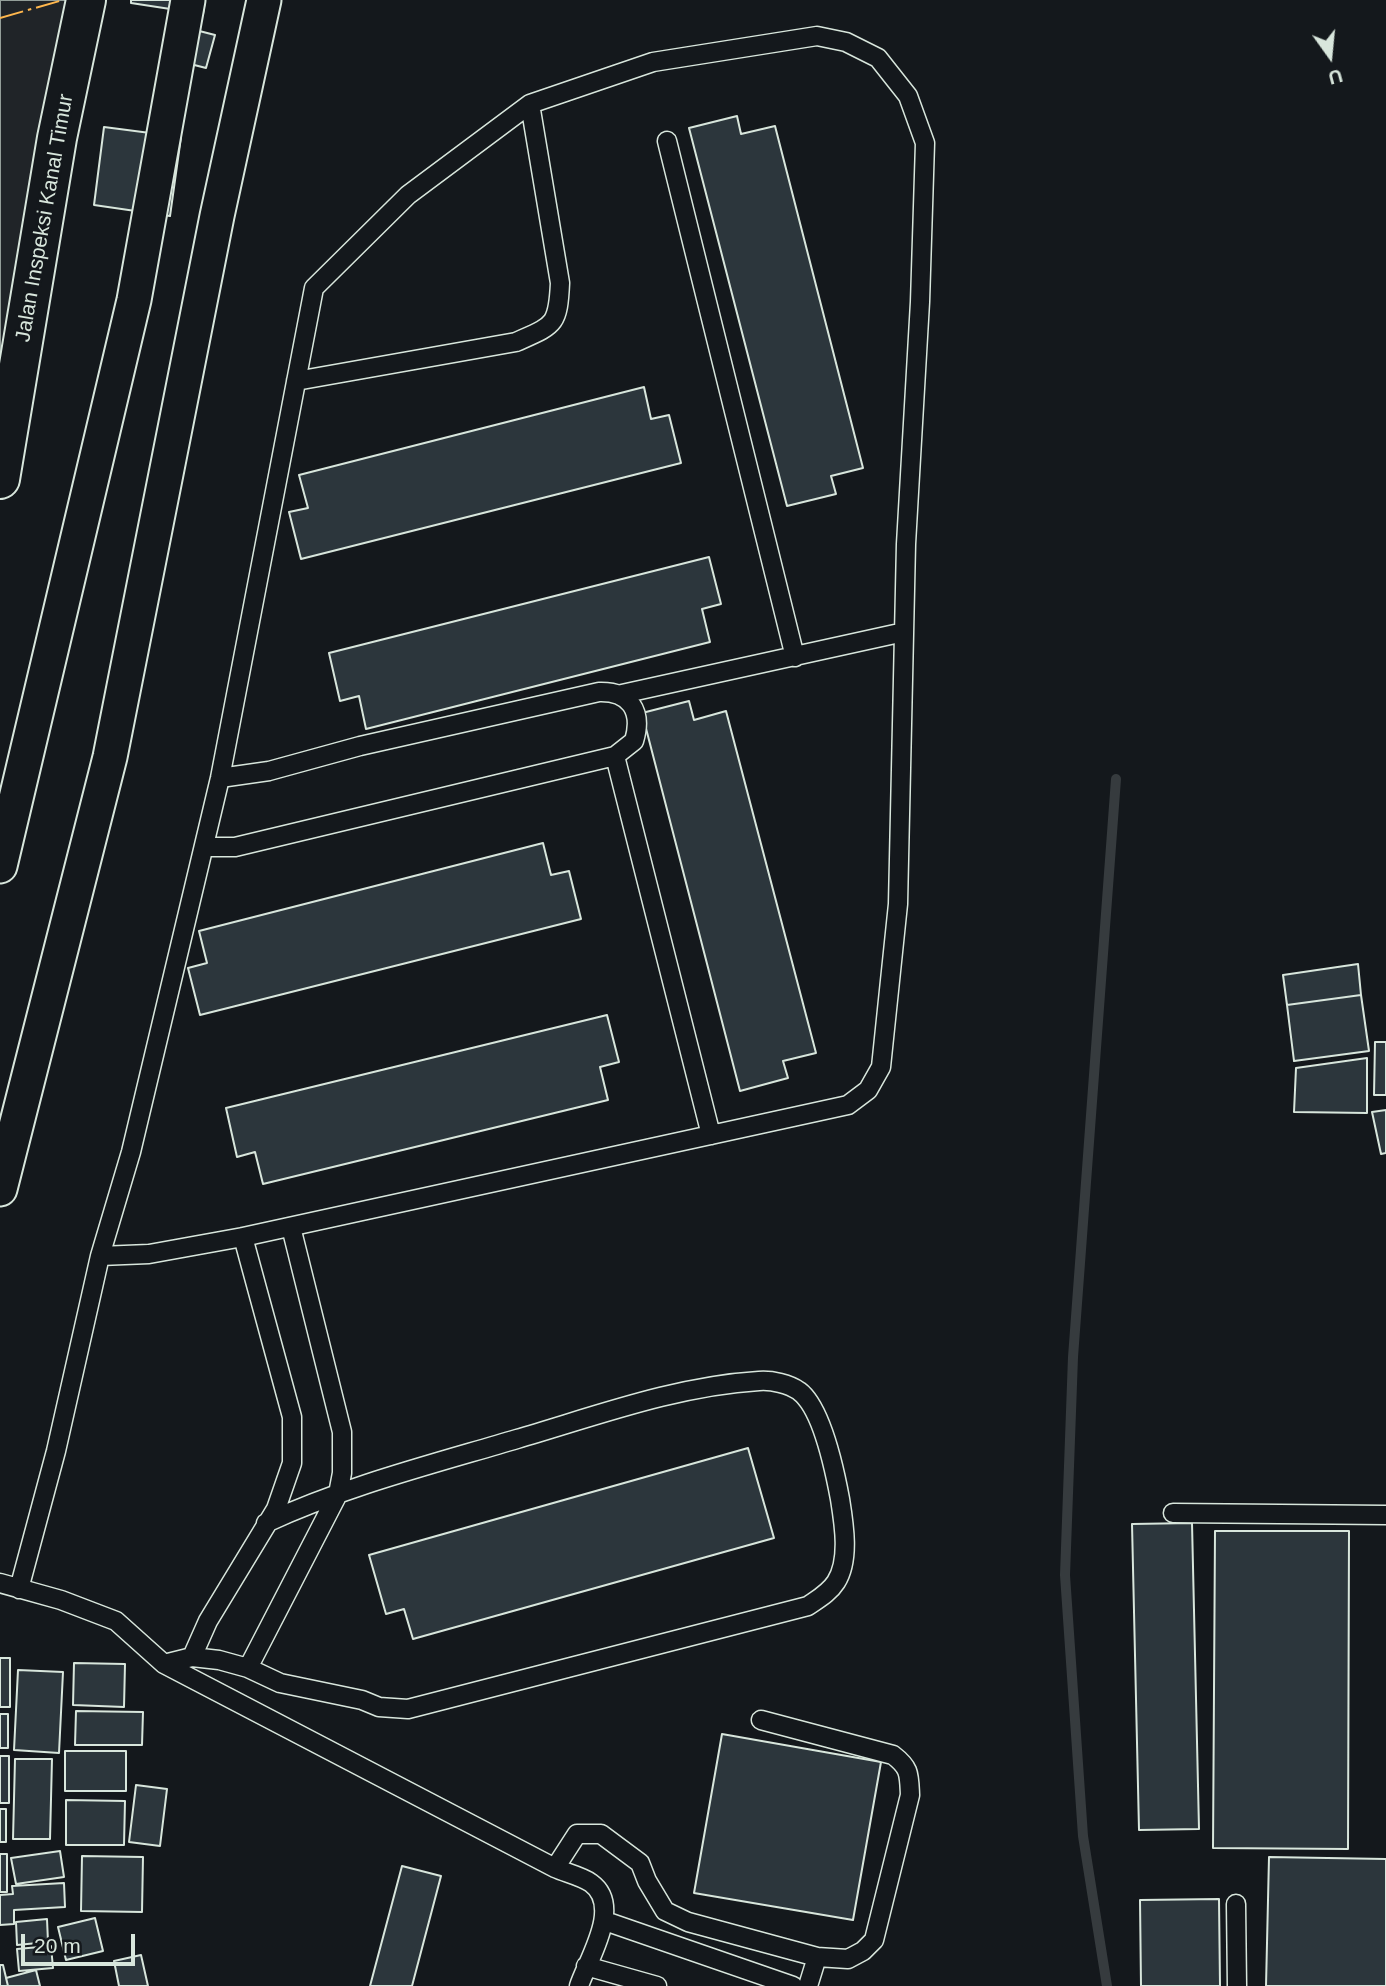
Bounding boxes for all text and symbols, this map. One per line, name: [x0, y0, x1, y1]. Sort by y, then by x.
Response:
north arrow: [1295, 21, 1365, 91]
text: U: [1326, 65, 1345, 89]
street label: Jalan Inspeksi Kanal Timur: [11, 92, 79, 344]
scale bar: [24, 1920, 138, 1964]
text: 20 m: [34, 1934, 81, 1957]

